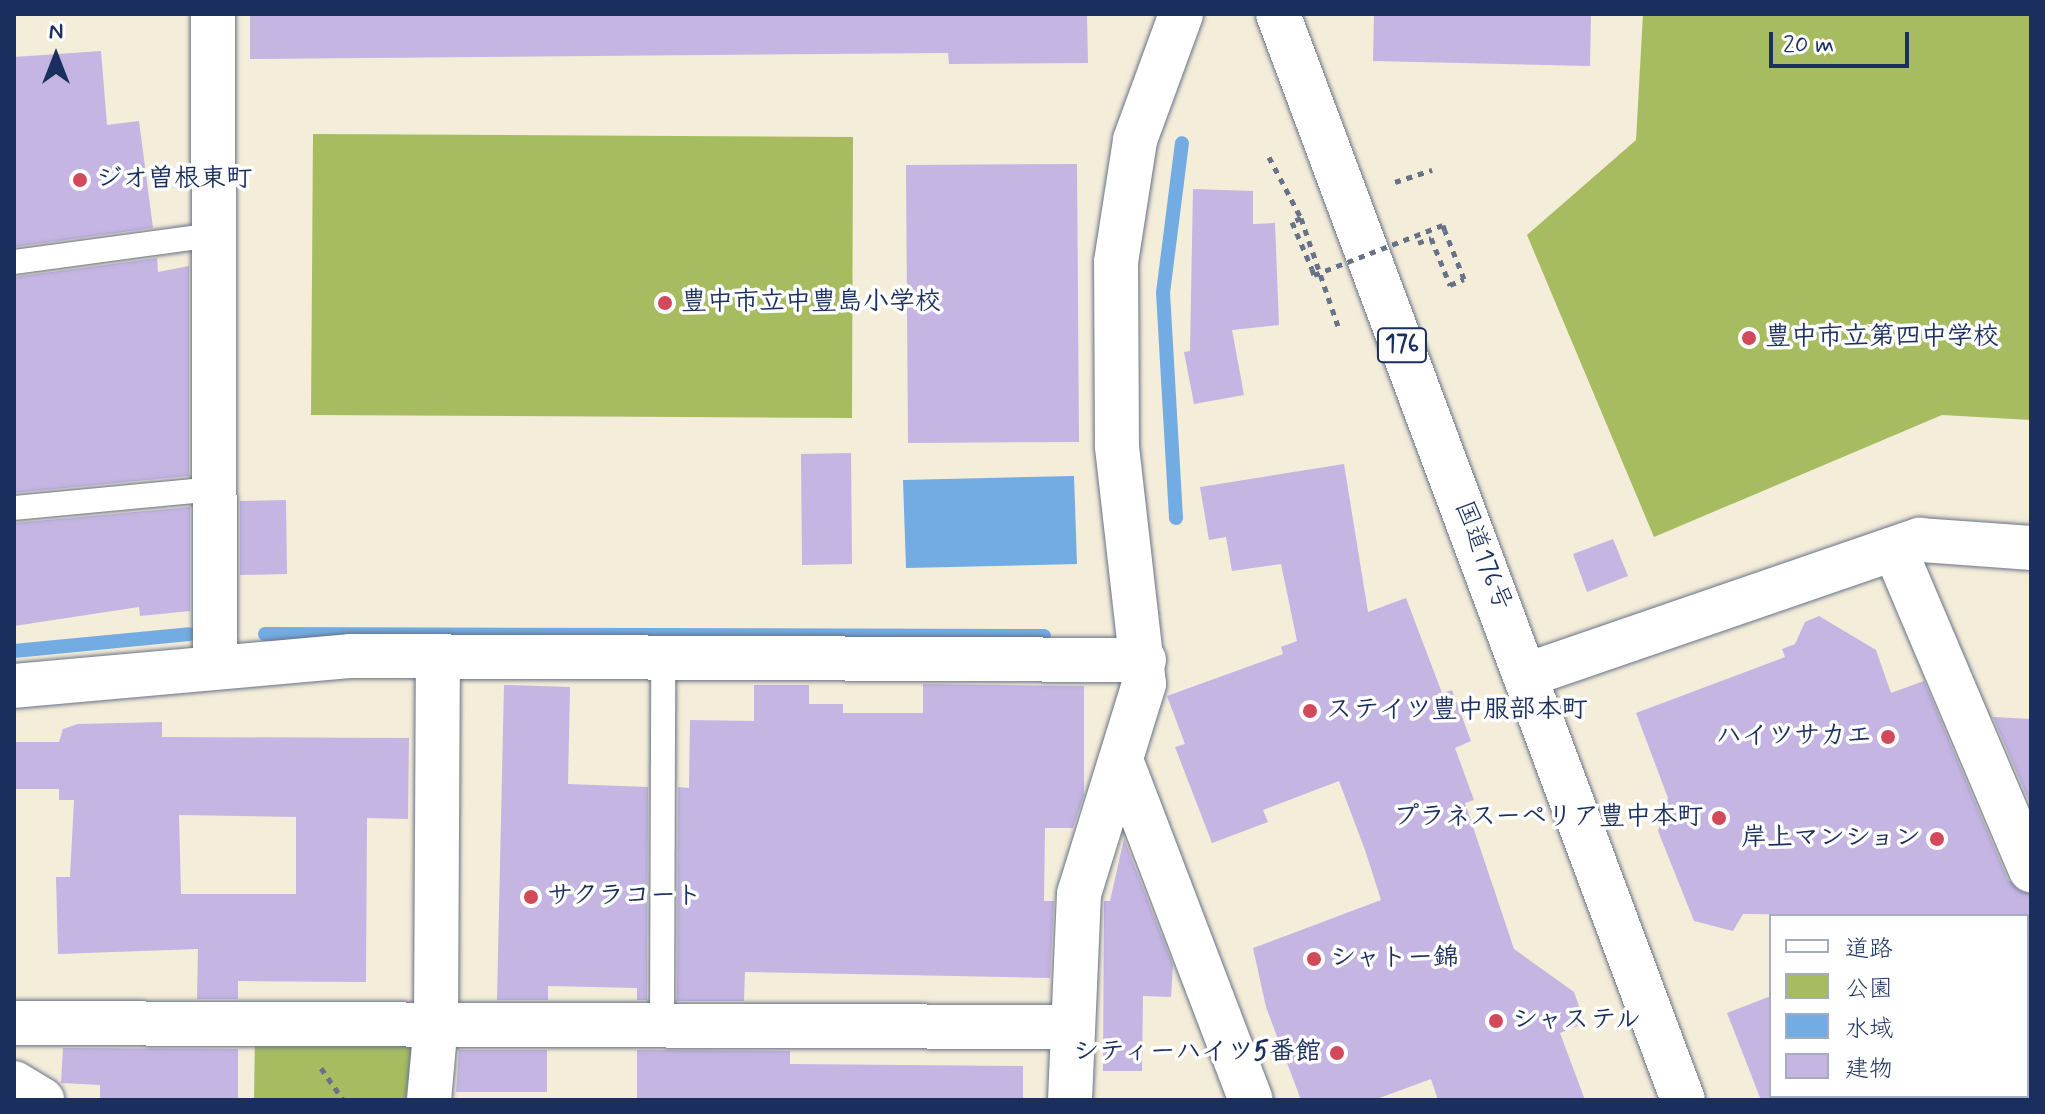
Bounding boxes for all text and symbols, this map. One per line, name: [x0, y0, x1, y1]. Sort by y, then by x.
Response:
north arrow: [16, 16, 96, 96]
scale bar: [1773, 16, 1913, 66]
text: N: [49, 18, 63, 46]
text: 20 m: [1783, 30, 1834, 61]
place label: ジオ曽根東町: [96, 164, 252, 196]
marker: ジオ曽根東町: [71, 171, 89, 189]
place label: 豊中市立中豊島小学校: [681, 287, 941, 319]
marker: 豊中市立中豊島小学校: [656, 294, 674, 312]
place label: 豊中市立第四中学校: [1765, 322, 1999, 354]
road number: 176: [1376, 325, 1428, 365]
marker: 豊中市立第四中学校: [1740, 329, 1758, 347]
street label: 国道176号: [1447, 497, 1517, 615]
place label: ステイツ豊中服部本町: [1326, 695, 1586, 727]
marker: ステイツ豊中服部本町: [1301, 702, 1319, 720]
place label: ハイツサカエ: [1716, 721, 1872, 753]
marker: ハイツサカエ: [1879, 728, 1897, 746]
place label: プラネスーペリア豊中本町: [1392, 802, 1703, 834]
marker: プラネスーペリア豊中本町: [1710, 809, 1728, 827]
place label: 岸上マンション: [1739, 823, 1921, 855]
marker: 岸上マンション: [1928, 830, 1946, 848]
place label: サクラコート: [547, 881, 703, 913]
marker: サクラコート: [522, 888, 540, 906]
legend: [1769, 914, 2029, 1098]
text: 道路: [1845, 934, 1893, 965]
place label: シャトー錦: [1330, 943, 1460, 975]
marker: シャトー錦: [1305, 950, 1323, 968]
text: 公園: [1845, 974, 1893, 1005]
place label: シャステル: [1512, 1005, 1642, 1037]
marker: シャステル: [1487, 1012, 1505, 1030]
text: 水域: [1845, 1014, 1893, 1045]
place label: シティーハイツ5番館: [1071, 1037, 1321, 1069]
marker: シティーハイツ5番館: [1328, 1044, 1346, 1062]
text: 建物: [1845, 1054, 1893, 1085]

